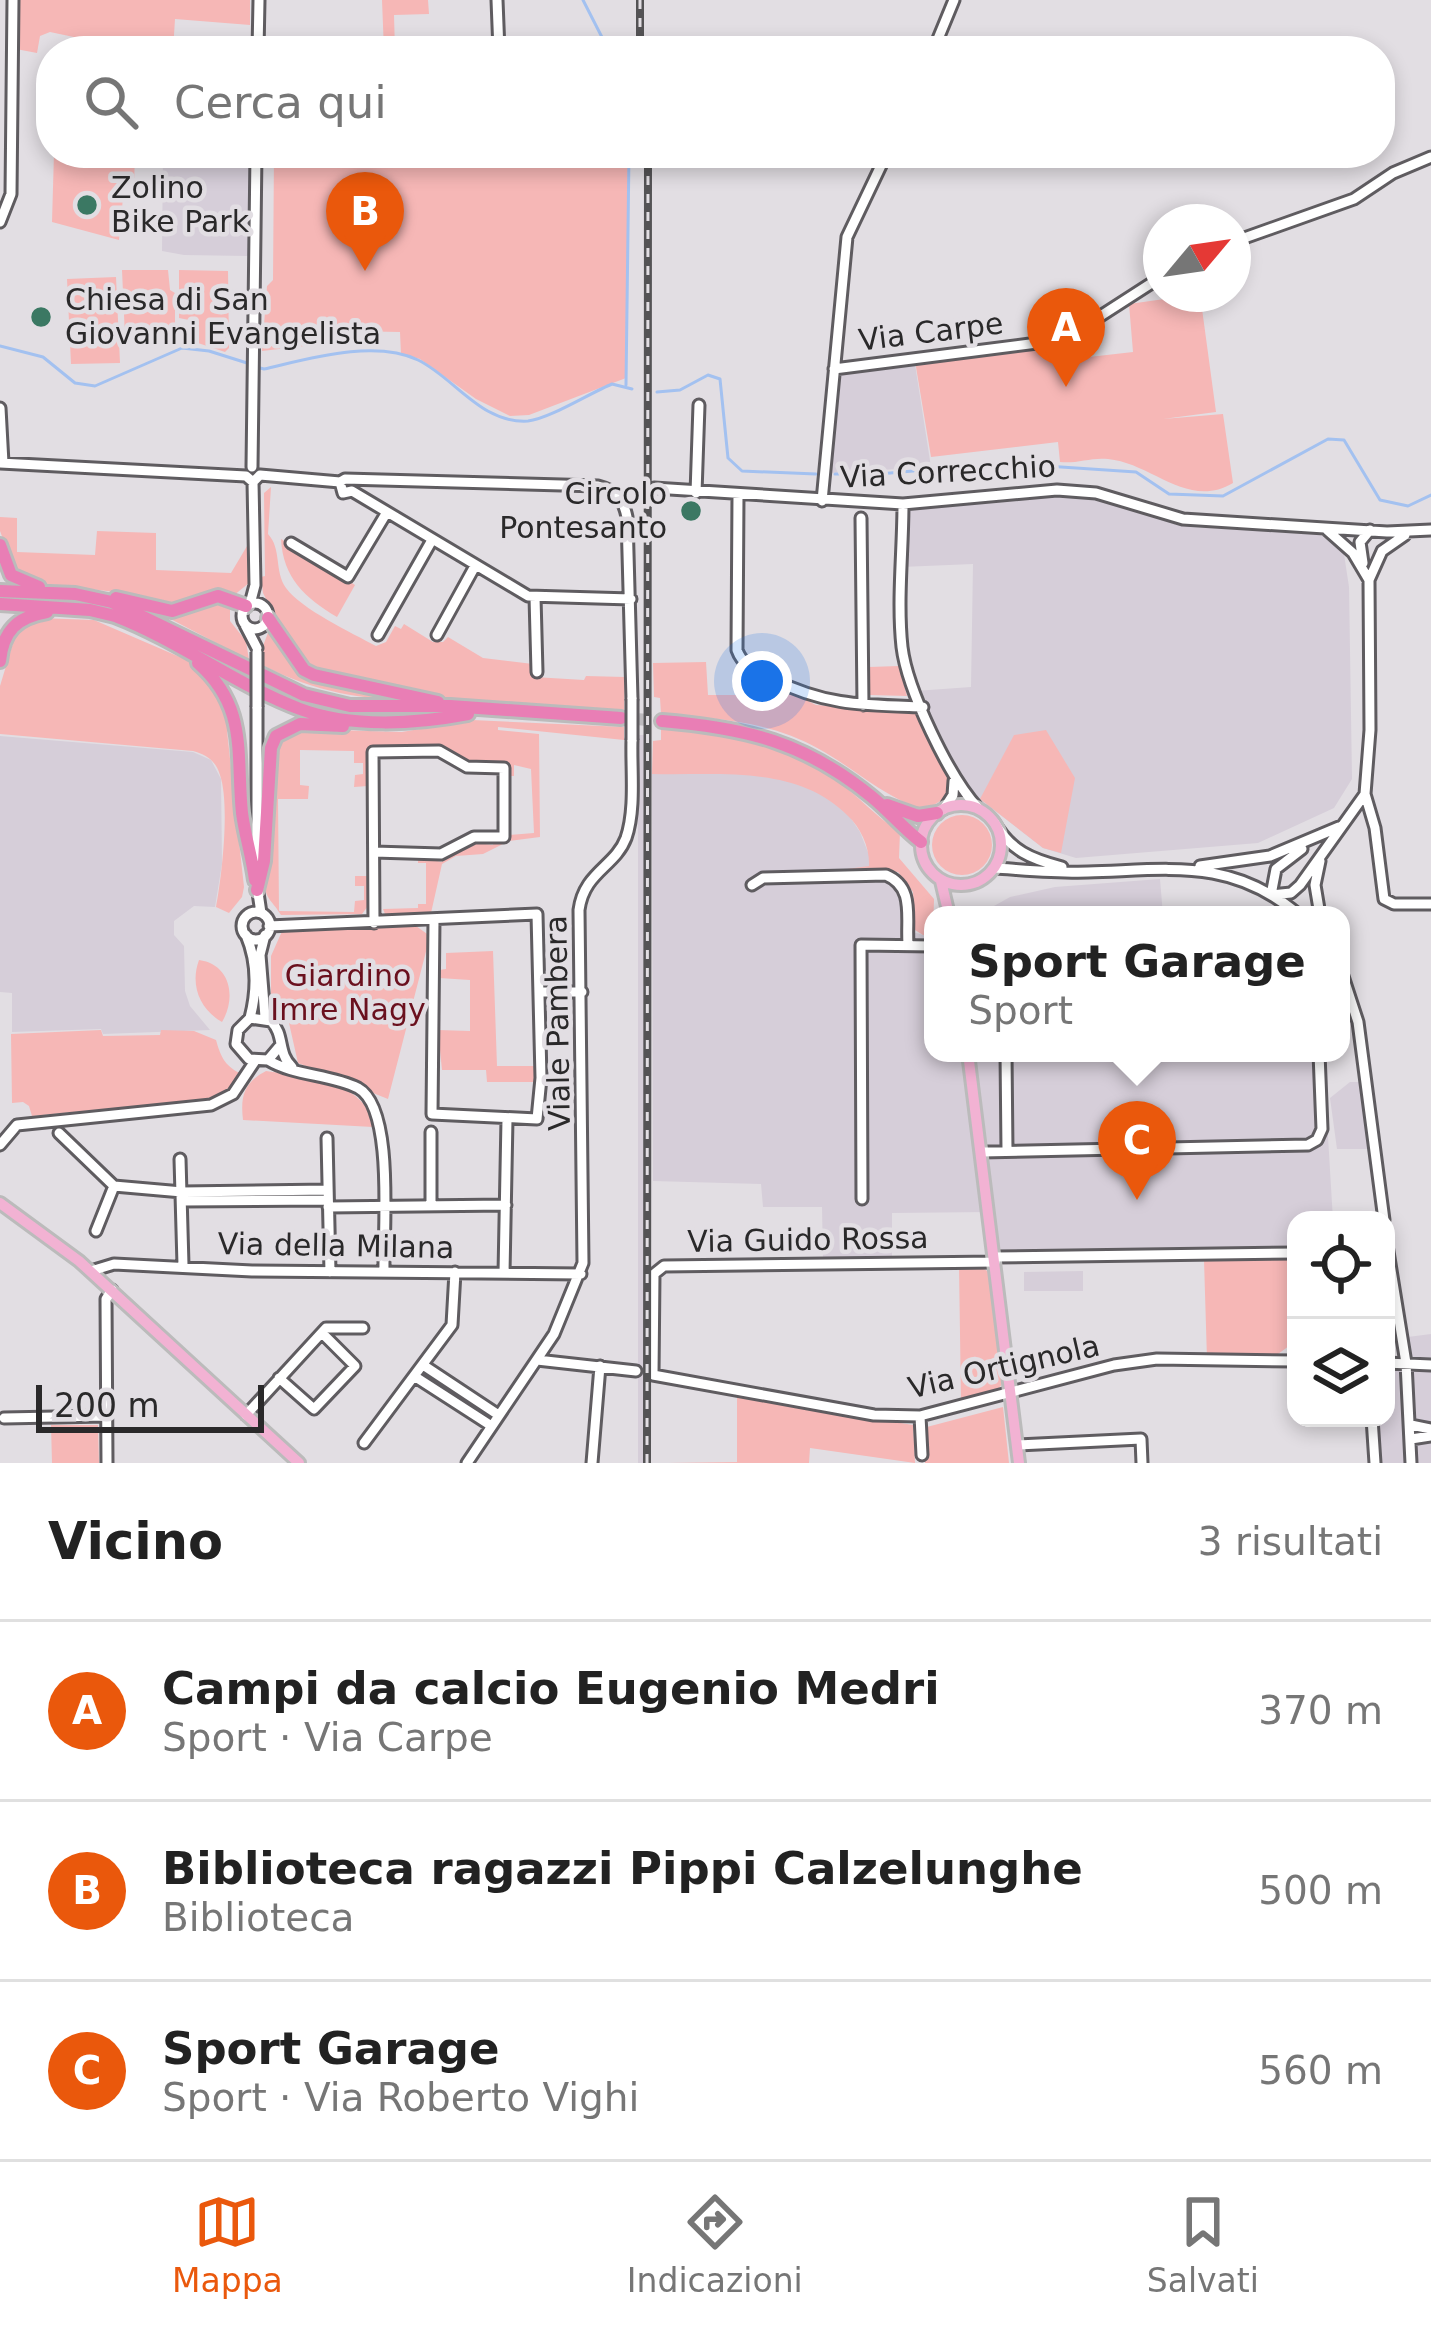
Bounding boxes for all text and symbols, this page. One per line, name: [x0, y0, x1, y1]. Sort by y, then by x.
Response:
search box: [36, 36, 1395, 168]
icon: search: [78, 69, 144, 135]
text: Cerca qui: [174, 76, 387, 129]
place label: Zolino Bike Park: [111, 170, 250, 239]
pin: B: [326, 172, 404, 271]
marker: Zolino Bike Park: [74, 192, 100, 218]
north arrow: [1143, 204, 1251, 312]
place label: Chiesa di San Giovanni Evangelista: [65, 282, 381, 351]
pin: A: [1027, 288, 1105, 387]
marker: Chiesa di San Giovanni Evangelista: [28, 304, 54, 330]
street label: Via Carpe: [857, 305, 1005, 358]
street label: Via Correcchio: [839, 448, 1057, 495]
place label: Circolo Pontesanto: [499, 476, 667, 545]
marker: Circolo Pontesanto: [678, 498, 704, 524]
your location: [732, 651, 792, 711]
popup: [924, 906, 1350, 1062]
street label: Viale Pambera: [538, 915, 577, 1131]
text: Sport Garage: [968, 935, 1306, 988]
park label: Giardino Imre Nagy: [270, 958, 426, 1027]
text: Sport: [968, 988, 1073, 1033]
pin: C: [1098, 1101, 1176, 1200]
map controls: [1287, 1211, 1395, 1427]
button: locate: [1287, 1211, 1395, 1319]
street label: Via Guido Rossa: [687, 1220, 929, 1259]
street label: Via della Milana: [217, 1226, 455, 1265]
button: layers: [1287, 1319, 1395, 1427]
street label: Via Ortignola: [905, 1327, 1103, 1406]
scale bar: [36, 1379, 264, 1432]
text: 200 m: [54, 1386, 160, 1425]
text: Vicino: [48, 1512, 223, 1571]
text: 3 risultati: [1198, 1519, 1383, 1564]
text: Campi da calcio Eugenio Medri: [162, 1662, 940, 1715]
text: A: [72, 1688, 102, 1733]
text: 370 m: [1258, 1688, 1383, 1733]
text: Sport · Via Carpe: [162, 1715, 493, 1760]
text: Biblioteca ragazzi Pippi Calzelunghe: [162, 1842, 1083, 1895]
text: B: [72, 1868, 102, 1913]
text: 500 m: [1258, 1868, 1383, 1913]
text: Biblioteca: [162, 1895, 355, 1940]
text: Sport Garage: [162, 2022, 500, 2075]
text: C: [73, 2048, 101, 2093]
text: 560 m: [1258, 2048, 1383, 2093]
text: Sport · Via Roberto Vighi: [162, 2075, 639, 2120]
tab: Mappa: [172, 2189, 283, 2300]
tab: Indicazioni: [627, 2189, 803, 2300]
tab: Salvati: [1147, 2189, 1259, 2300]

